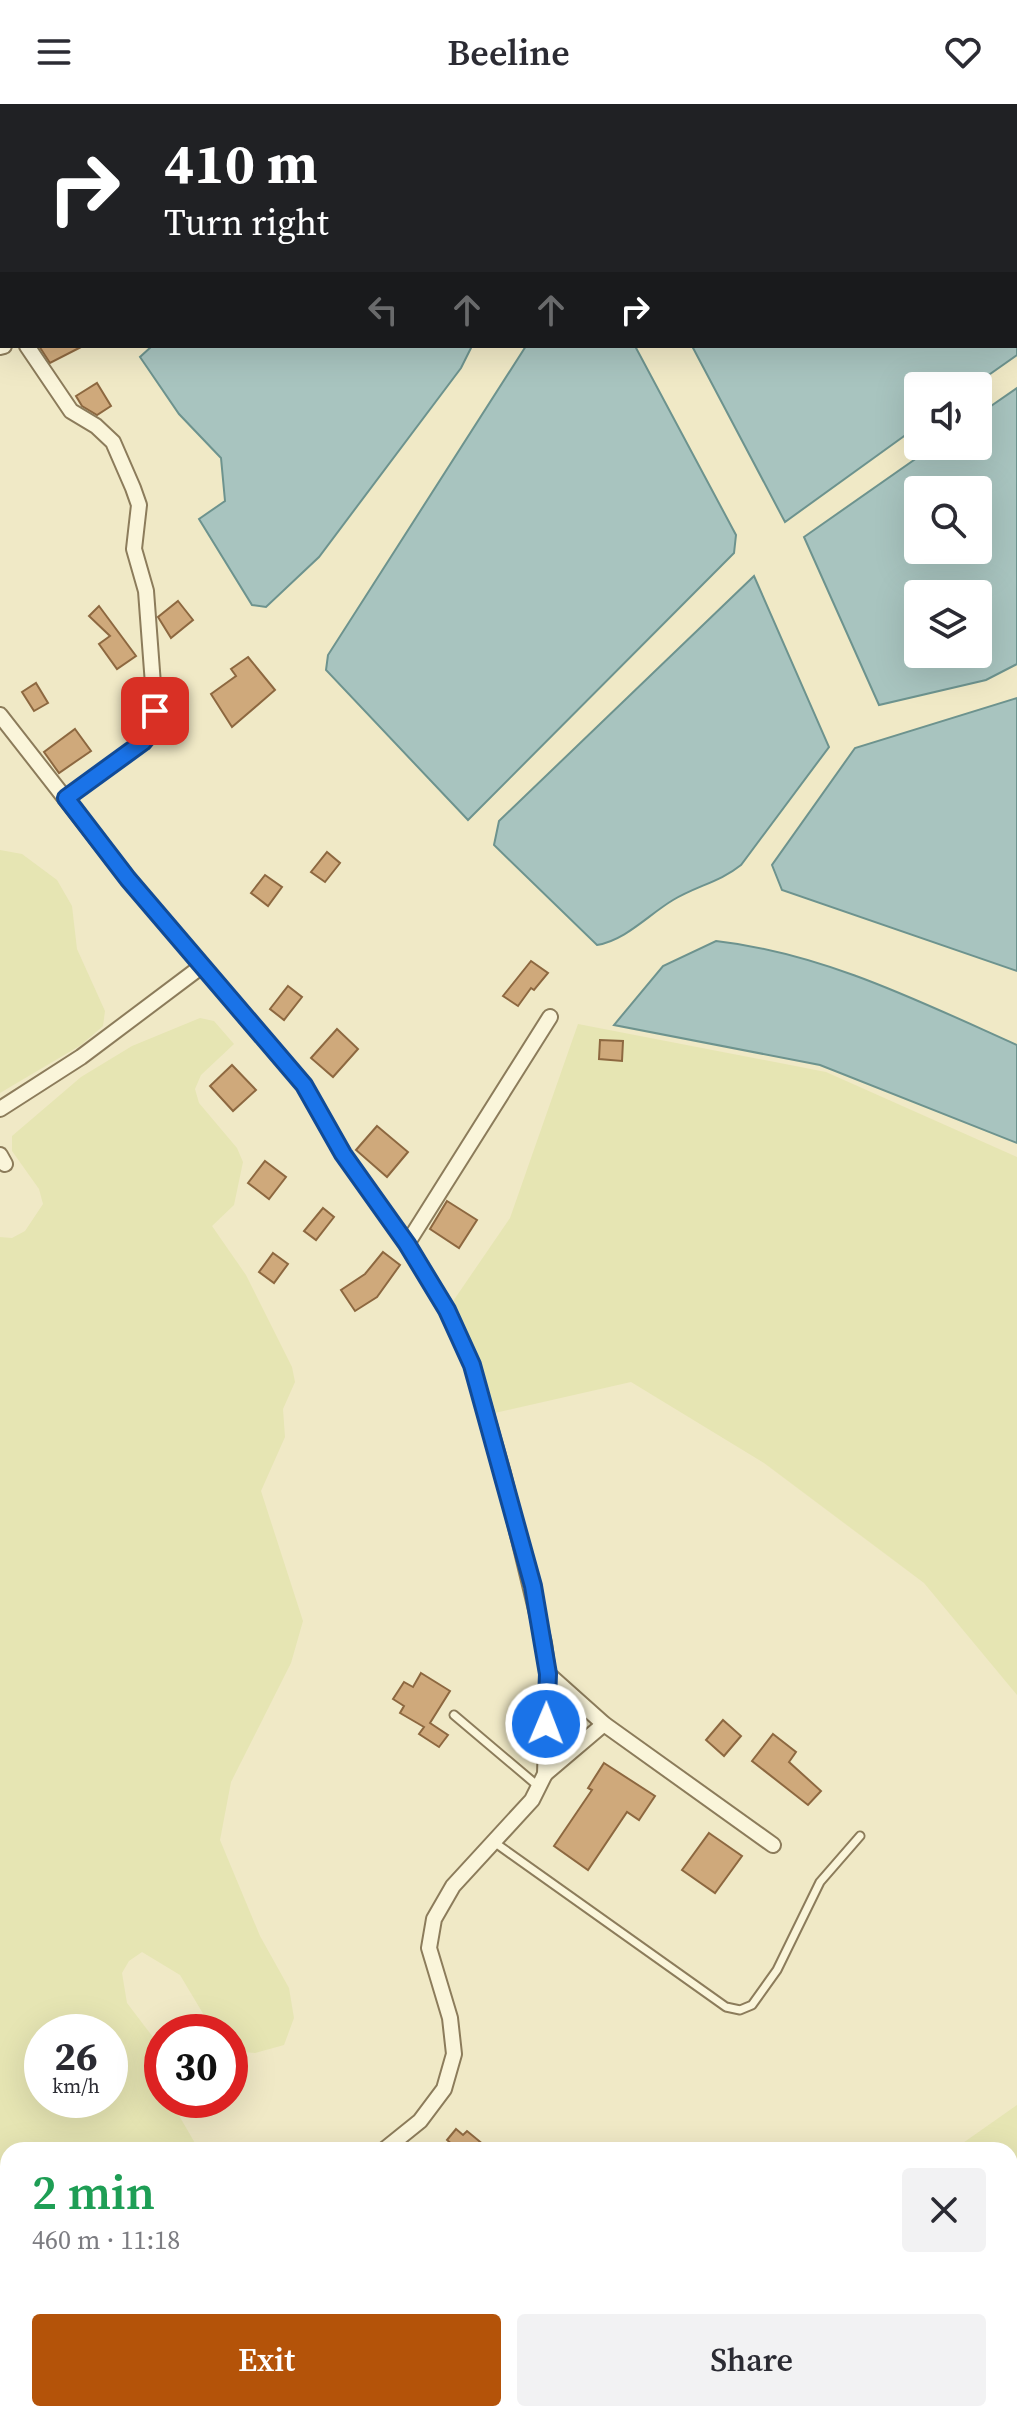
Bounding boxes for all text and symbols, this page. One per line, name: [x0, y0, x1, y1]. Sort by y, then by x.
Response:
text: Beeline: [447, 28, 570, 77]
icon: menu: [32, 30, 76, 74]
icon: heart: [941, 30, 985, 74]
text: 410 m: [164, 125, 318, 202]
icon: right: [32, 136, 136, 240]
text: Turn right: [164, 198, 329, 247]
icon: left: [361, 288, 405, 332]
icon: ahead: [445, 288, 489, 332]
icon: ahead: [529, 288, 573, 332]
icon: right: [613, 288, 657, 332]
map controls: [904, 372, 992, 668]
button: sound: [904, 372, 992, 460]
button: search: [904, 476, 992, 564]
button: layers: [904, 580, 992, 668]
pin: [121, 677, 189, 745]
icon: arrive: [133, 689, 177, 733]
position arrow: [504, 1682, 588, 1766]
speed limit sign: 30: [144, 2014, 248, 2118]
text: 26: [54, 2029, 98, 2083]
text: km/h: [52, 2072, 100, 2100]
text: 2 min: [32, 2159, 155, 2225]
button: close: [902, 2168, 986, 2252]
text: 460 m · 11:18: [32, 2222, 180, 2258]
button: Exit: [32, 2314, 501, 2406]
button: Share: [517, 2314, 986, 2406]

